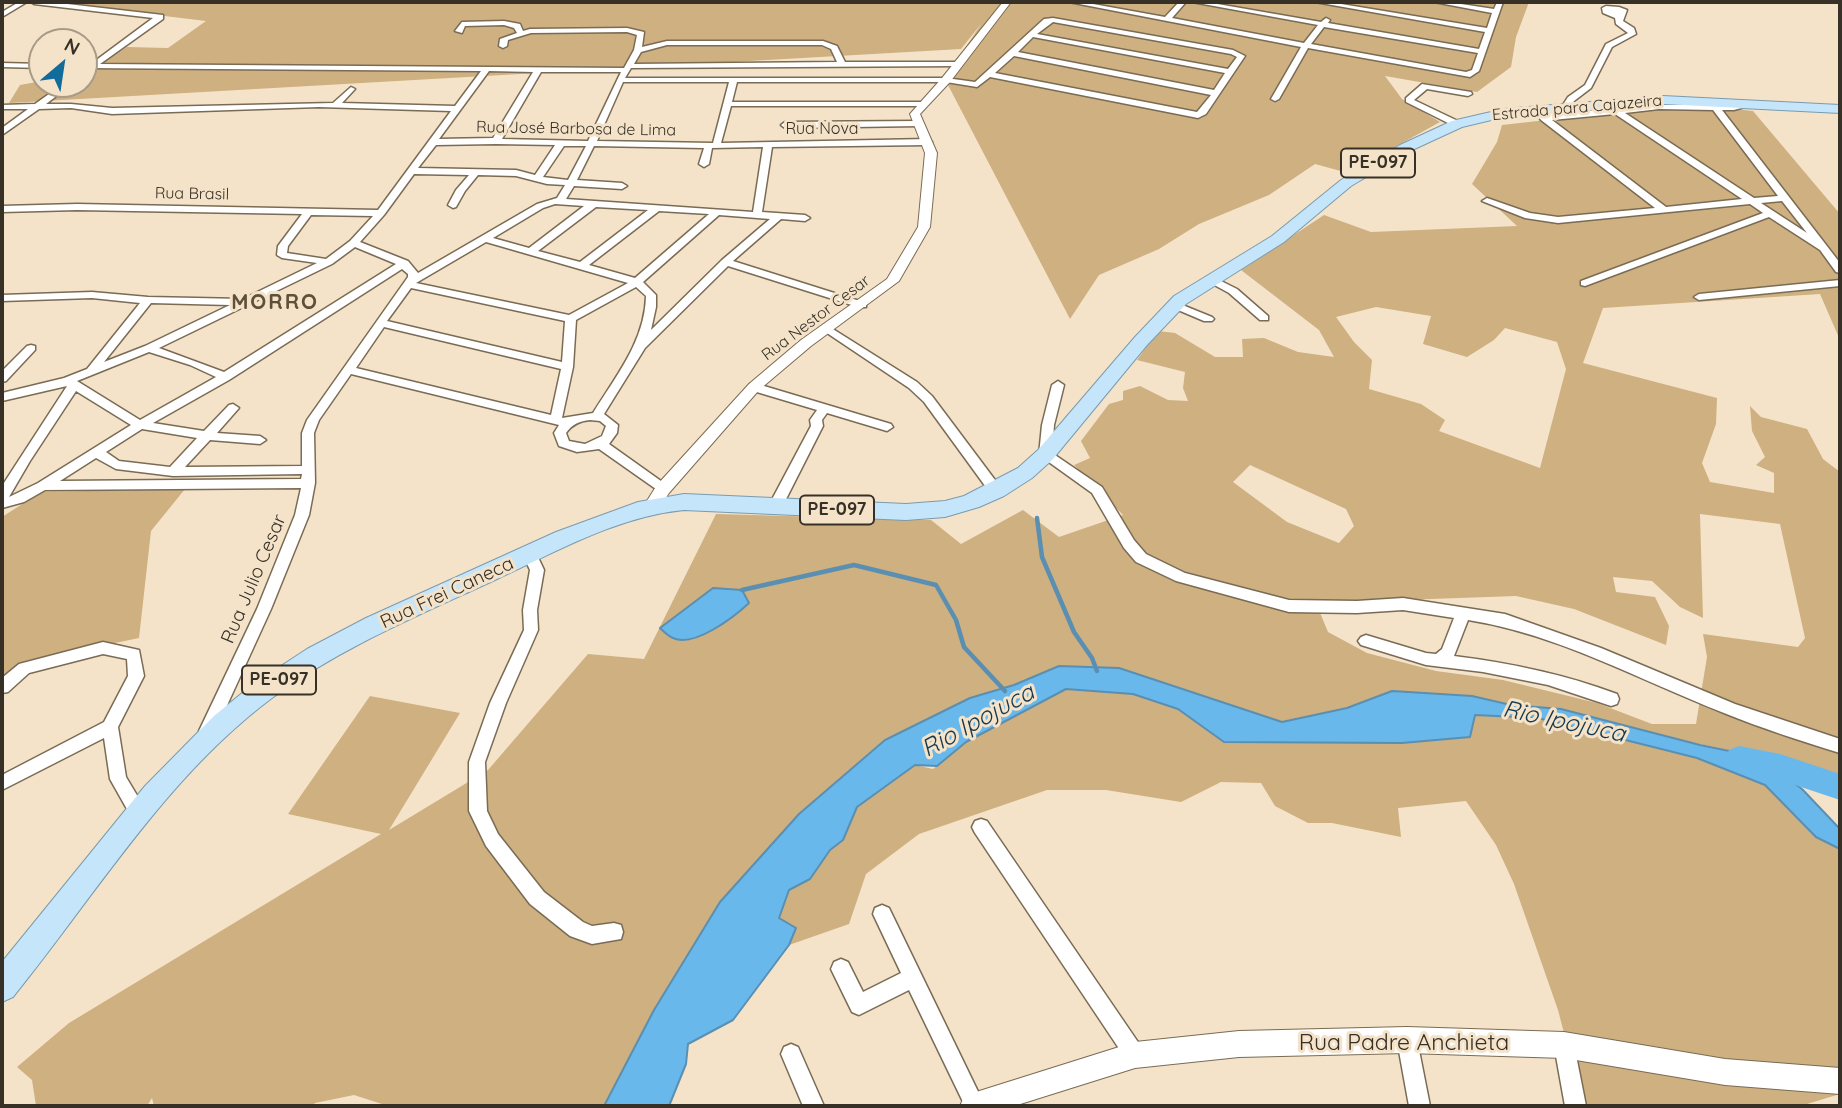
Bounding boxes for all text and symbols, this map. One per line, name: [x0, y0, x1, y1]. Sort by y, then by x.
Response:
north arrow: [28, 28, 98, 98]
text: N: [60, 33, 84, 60]
street label: Estrada para Cajazeira: [1491, 91, 1663, 125]
street label: Rua José Barbosa de Lima: [476, 118, 676, 140]
street label: Rua Nova: [785, 119, 859, 139]
road number: PE-097: [1341, 148, 1415, 178]
street label: Rua Brasil: [155, 184, 229, 204]
street label: Rua Nestor Cesar: [758, 271, 874, 365]
district label: MORRO: [232, 290, 318, 316]
road number: PE-097: [800, 496, 874, 524]
street label: Rua Julio Cesar: [217, 511, 291, 647]
street label: Rua Frei Caneca: [377, 552, 517, 634]
road number: PE-097: [242, 666, 316, 694]
water label: Rio Ipojuca: [917, 678, 1039, 764]
water label: Rio Ipojuca: [1500, 695, 1628, 749]
street label: Rua Padre Anchieta: [1299, 1029, 1509, 1057]

